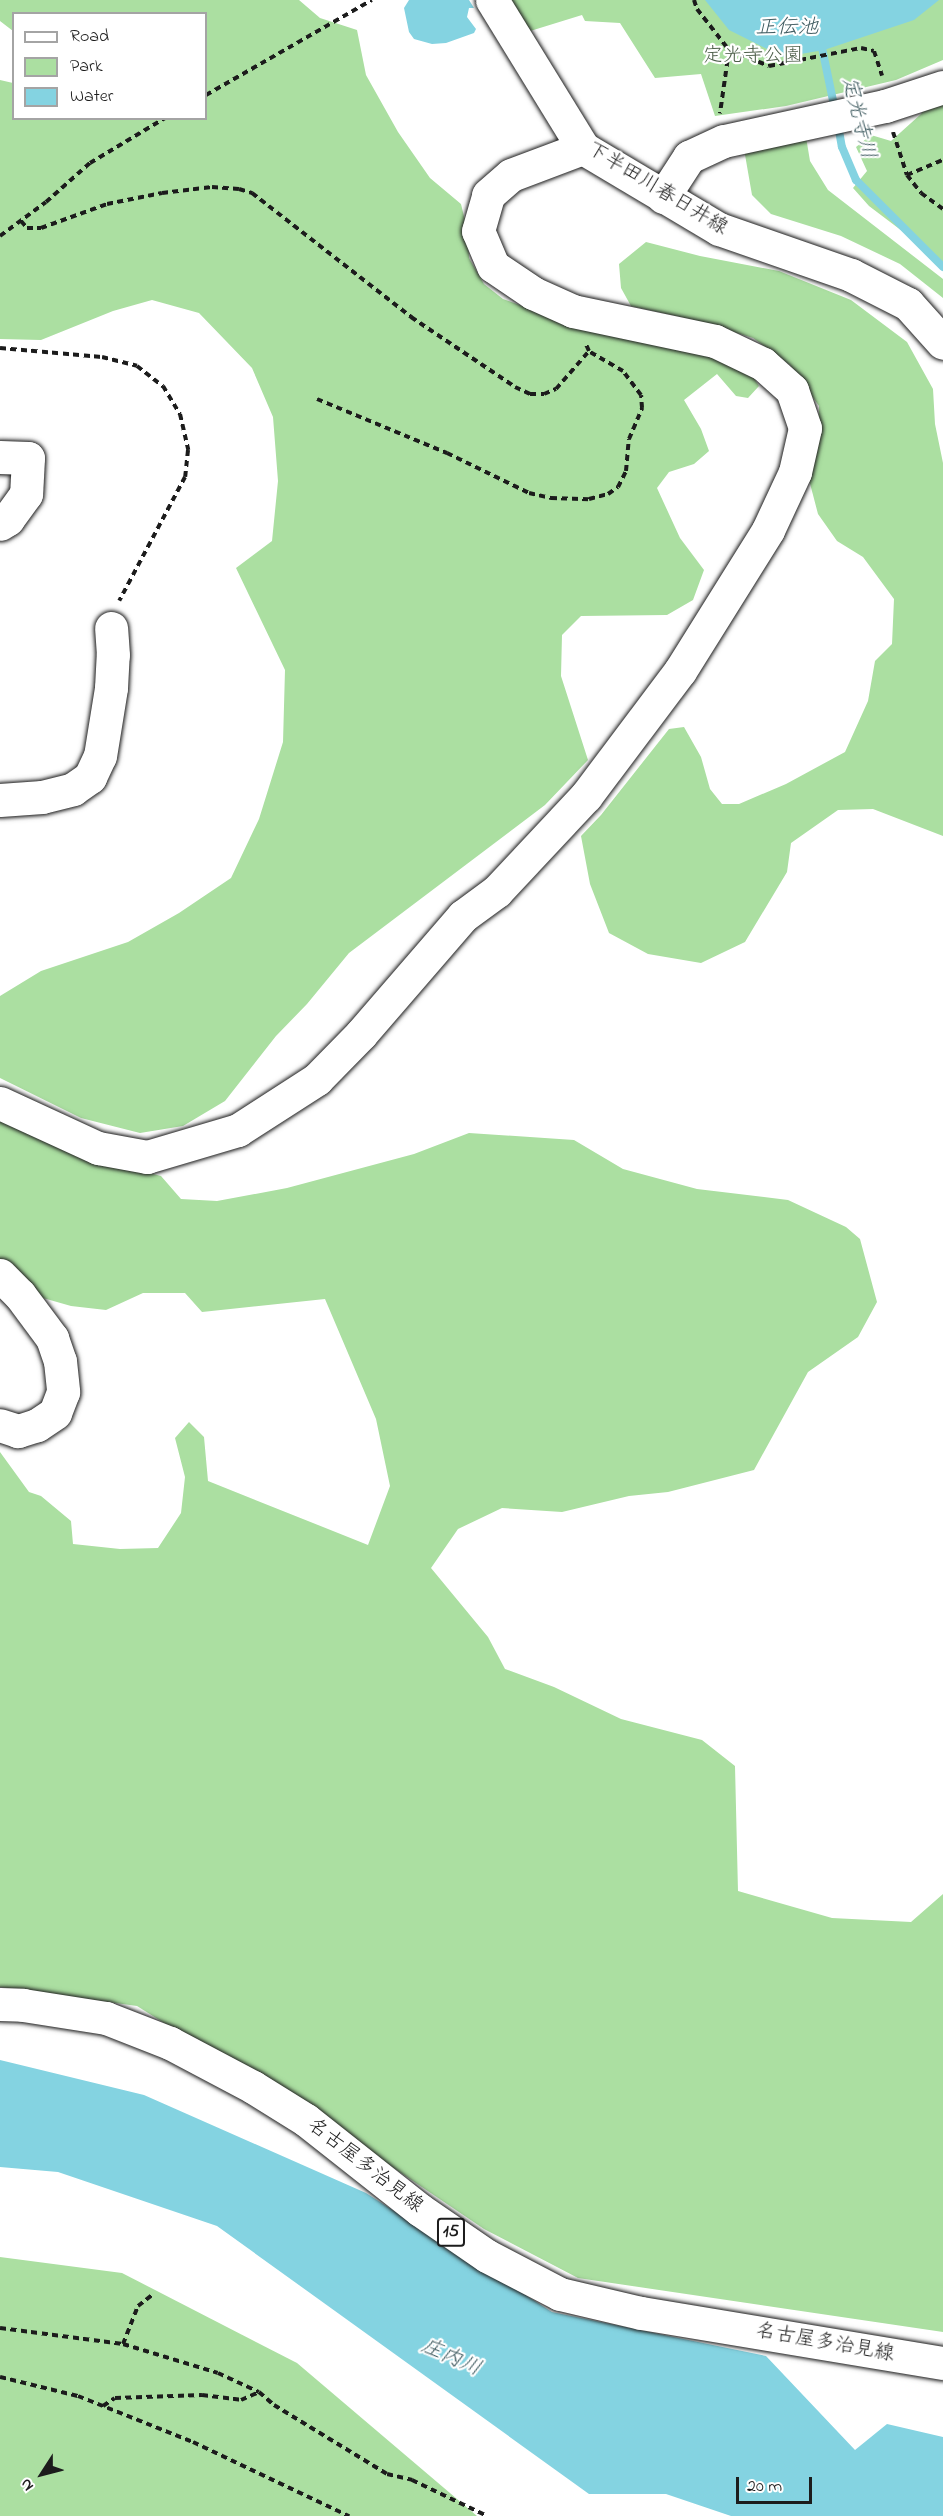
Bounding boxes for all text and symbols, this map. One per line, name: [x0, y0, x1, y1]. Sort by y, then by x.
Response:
legend: [12, 12, 207, 120]
water label: 正伝池: [756, 15, 818, 41]
text: Road: [70, 24, 109, 50]
park label: 定光寺公園: [703, 44, 803, 68]
text: Park: [70, 54, 103, 80]
water label: 定光寺川: [836, 74, 880, 162]
text: Water: [70, 84, 113, 110]
street label: 下半田川春日井線: [582, 138, 732, 240]
street label: 名古屋多治見線: [302, 2113, 428, 2219]
road number: 15: [436, 2217, 466, 2247]
street label: 名古屋多治見線: [754, 2319, 896, 2367]
water label: 庄内川: [417, 2334, 485, 2382]
north arrow: [12, 2444, 72, 2504]
scale bar: [739, 2465, 816, 2503]
text: N: [15, 2473, 40, 2496]
text: 20 m: [747, 2474, 782, 2500]

